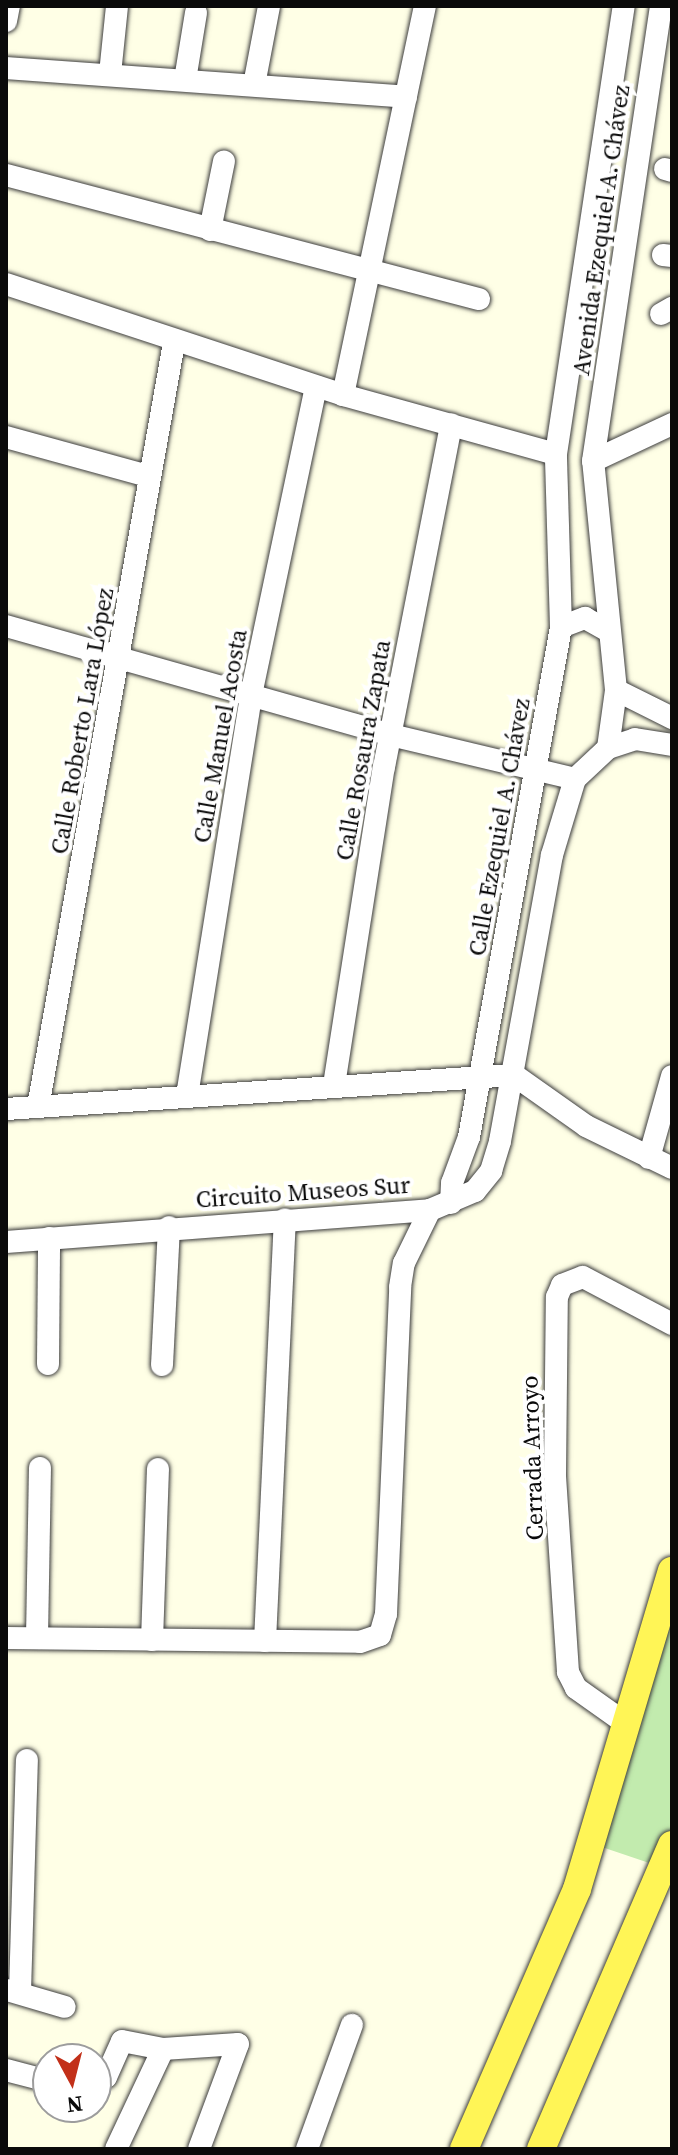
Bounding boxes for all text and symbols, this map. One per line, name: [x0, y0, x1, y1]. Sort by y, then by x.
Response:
street label: Avenida Ezequiel A. Chávez: [566, 83, 636, 377]
street label: Calle Roberto Lara López: [44, 586, 120, 856]
street label: Calle Manuel Acosta: [187, 627, 253, 845]
street label: Calle Rosaura Zapata: [329, 637, 397, 863]
street label: Calle Ezequiel A. Chávez: [462, 696, 536, 958]
street label: Circuito Museos Sur: [195, 1170, 411, 1214]
street label: Cerrada Arroyo: [515, 1375, 549, 1541]
north arrow: [32, 2043, 112, 2123]
text: N: [65, 2089, 84, 2121]

